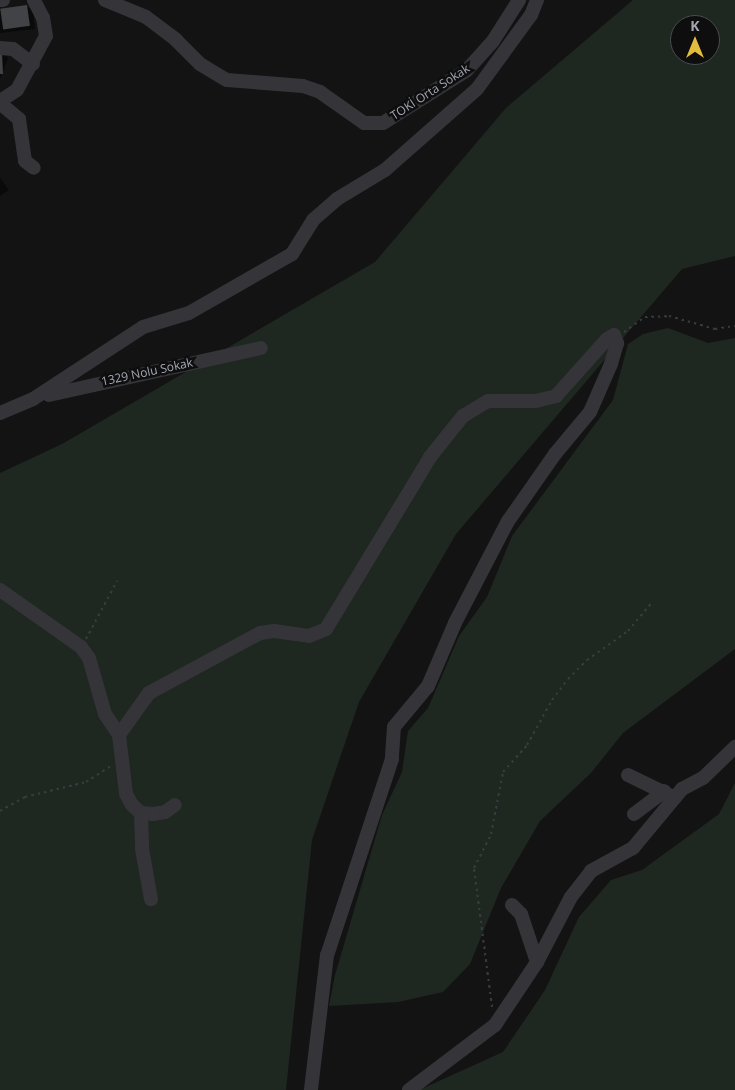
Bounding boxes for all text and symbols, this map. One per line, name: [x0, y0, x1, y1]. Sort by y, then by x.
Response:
north arrow: [670, 15, 720, 65]
text: K: [690, 16, 700, 35]
street label: TOKİ Orta Sokak: [388, 61, 472, 123]
street label: 1329 Nolu Sokak: [100, 355, 194, 389]

